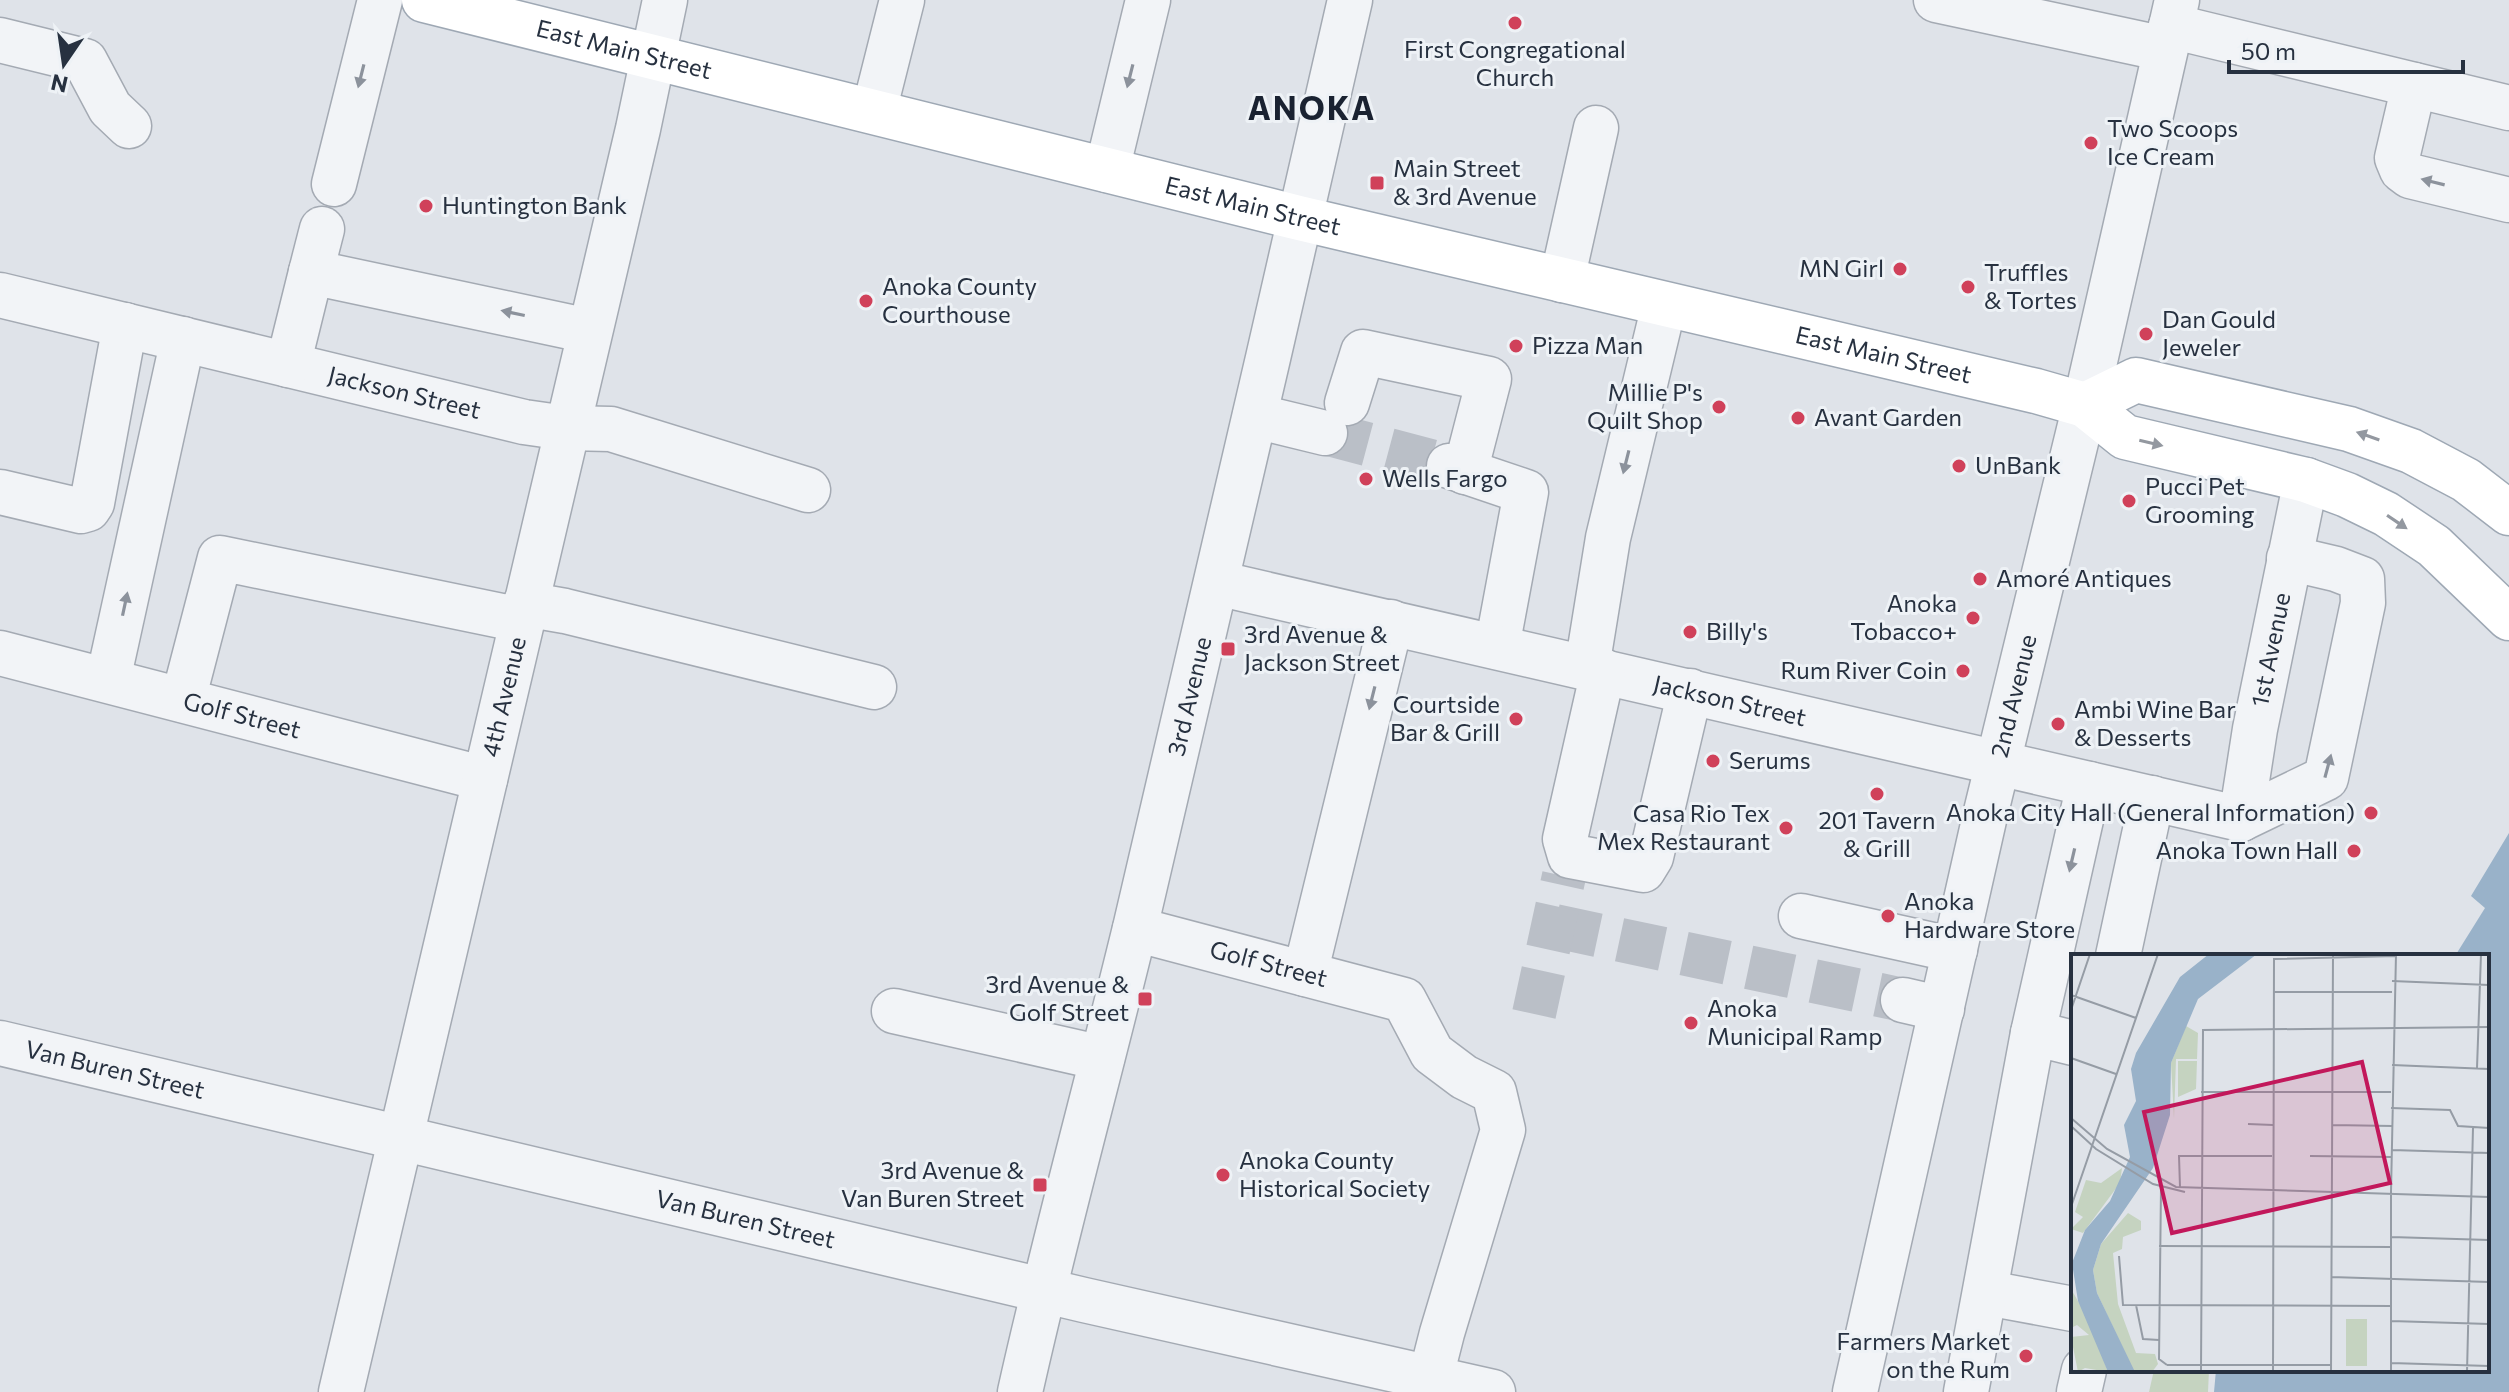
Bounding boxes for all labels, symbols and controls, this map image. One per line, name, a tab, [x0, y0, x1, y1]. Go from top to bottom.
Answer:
street label: East Main Street	[533, 13, 715, 84]
marker: First Congregational Church	[1506, 14, 1524, 32]
north arrow	[24, 24, 104, 104]
scale bar	[2229, 24, 2463, 74]
place label: First Congregational Church	[1404, 34, 1626, 91]
text: 50 m	[2241, 36, 2296, 65]
one-way arrow	[354, 63, 367, 88]
one-way arrow	[1123, 63, 1135, 88]
text: N	[48, 69, 70, 99]
district label: ANOKA	[1248, 87, 1376, 127]
place label: Two Scoops Ice Cream	[2107, 113, 2238, 170]
marker: Two Scoops Ice Cream	[2082, 134, 2100, 152]
place label: Main Street & 3rd Avenue	[1393, 153, 1537, 210]
street label: East Main Street	[1162, 169, 1344, 240]
marker: Main Street & 3rd Avenue	[1368, 174, 1386, 192]
one-way arrow	[2421, 175, 2446, 187]
place label: Huntington Bank	[442, 190, 627, 219]
marker: Huntington Bank	[417, 197, 435, 215]
place label: MN Girl	[1799, 253, 1884, 282]
place label: Truffles & Tortes	[1984, 257, 2077, 314]
marker: MN Girl	[1891, 260, 1909, 278]
place label: Anoka County Courthouse	[882, 271, 1037, 328]
marker: Truffles & Tortes	[1959, 278, 1977, 296]
marker: Anoka County Courthouse	[857, 292, 875, 310]
place label: Dan Gould Jeweler	[2162, 304, 2276, 361]
one-way arrow	[500, 307, 525, 319]
street label: East Main Street	[1793, 319, 1975, 388]
marker: Dan Gould Jeweler	[2137, 325, 2155, 343]
place label: Pizza Man	[1532, 330, 1643, 359]
marker: Pizza Man	[1507, 337, 1525, 355]
street label: Jackson Street	[325, 359, 484, 424]
place label: Millie P's Quilt Shop	[1587, 377, 1703, 434]
marker: Millie P's Quilt Shop	[1710, 398, 1728, 416]
place label: Avant Garden	[1814, 402, 1962, 431]
marker: Avant Garden	[1789, 409, 1807, 427]
one-way arrow	[2356, 429, 2380, 441]
one-way arrow	[2139, 437, 2164, 449]
one-way arrow	[1619, 450, 1632, 475]
place label: UnBank	[1975, 450, 2061, 479]
marker: UnBank	[1950, 457, 1968, 475]
place label: Wells Fargo	[1382, 463, 1508, 492]
marker: Wells Fargo	[1357, 470, 1375, 488]
place label: Pucci Pet Grooming	[2145, 471, 2254, 528]
marker: Pucci Pet Grooming	[2120, 492, 2138, 510]
one-way arrow	[2387, 514, 2408, 529]
place label: Amoré Antiques	[1996, 563, 2172, 592]
marker: Amoré Antiques	[1971, 570, 1989, 588]
place label: Anoka Tobacco+	[1850, 588, 1957, 645]
street label: 1st Avenue	[2244, 590, 2296, 709]
one-way arrow	[119, 591, 132, 616]
marker: Anoka Tobacco+	[1964, 609, 1982, 627]
place label: Billy's	[1706, 616, 1768, 645]
place label: 3rd Avenue & Jackson Street	[1244, 619, 1400, 676]
marker: Billy's	[1681, 623, 1699, 641]
street label: 2nd Avenue	[1984, 631, 2042, 760]
street label: 4th Avenue	[475, 634, 531, 760]
street label: 3rd Avenue	[1161, 634, 1216, 759]
marker: 3rd Avenue & Jackson Street	[1219, 640, 1237, 658]
place label: Rum River Coin	[1780, 655, 1947, 684]
marker: Rum River Coin	[1954, 662, 1972, 680]
street label: Jackson Street	[1651, 668, 1809, 731]
street label: Golf Street	[181, 685, 304, 744]
one-way arrow	[1366, 686, 1378, 711]
place label: Courtside Bar & Grill	[1390, 689, 1500, 746]
place label: Ambi Wine Bar & Desserts	[2074, 694, 2236, 751]
marker: Courtside Bar & Grill	[1507, 710, 1525, 728]
marker: Ambi Wine Bar & Desserts	[2049, 715, 2067, 733]
place label: Serums	[1729, 745, 1811, 774]
marker: Serums	[1704, 752, 1722, 770]
one-way arrow	[2322, 753, 2334, 778]
marker: 201 Tavern & Grill	[1868, 785, 1886, 803]
place label: Anoka City Hall (General Information)	[1946, 797, 2355, 826]
place label: Casa Rio Tex Mex Restaurant	[1597, 798, 1770, 855]
marker: Anoka City Hall (General Information)	[2362, 804, 2380, 822]
place label: 201 Tavern & Grill	[1818, 805, 1936, 862]
marker: Casa Rio Tex Mex Restaurant	[1777, 819, 1795, 837]
place label: Anoka Town Hall	[2155, 835, 2338, 864]
marker: Anoka Town Hall	[2345, 842, 2363, 860]
one-way arrow	[2065, 848, 2078, 873]
place label: Anoka Hardware Store	[1904, 886, 2075, 943]
marker: Anoka Hardware Store	[1879, 907, 1897, 925]
street label: Golf Street	[1207, 933, 1331, 992]
inset map	[2071, 954, 2489, 1372]
place label: 3rd Avenue & Golf Street	[985, 969, 1129, 1026]
marker: 3rd Avenue & Golf Street	[1136, 990, 1154, 1008]
place label: Anoka Municipal Ramp	[1707, 993, 1882, 1050]
marker: Anoka Municipal Ramp	[1682, 1014, 1700, 1032]
street label: Van Buren Street	[23, 1034, 208, 1104]
place label: Anoka County Historical Society	[1239, 1145, 1430, 1202]
place label: 3rd Avenue & Van Buren Street	[841, 1155, 1024, 1212]
marker: Anoka County Historical Society	[1214, 1166, 1232, 1184]
marker: 3rd Avenue & Van Buren Street	[1031, 1176, 1049, 1194]
street label: Van Buren Street	[653, 1183, 838, 1254]
place label: Farmers Market on the Rum	[1837, 1326, 2010, 1383]
marker: Farmers Market on the Rum	[2017, 1347, 2035, 1365]

